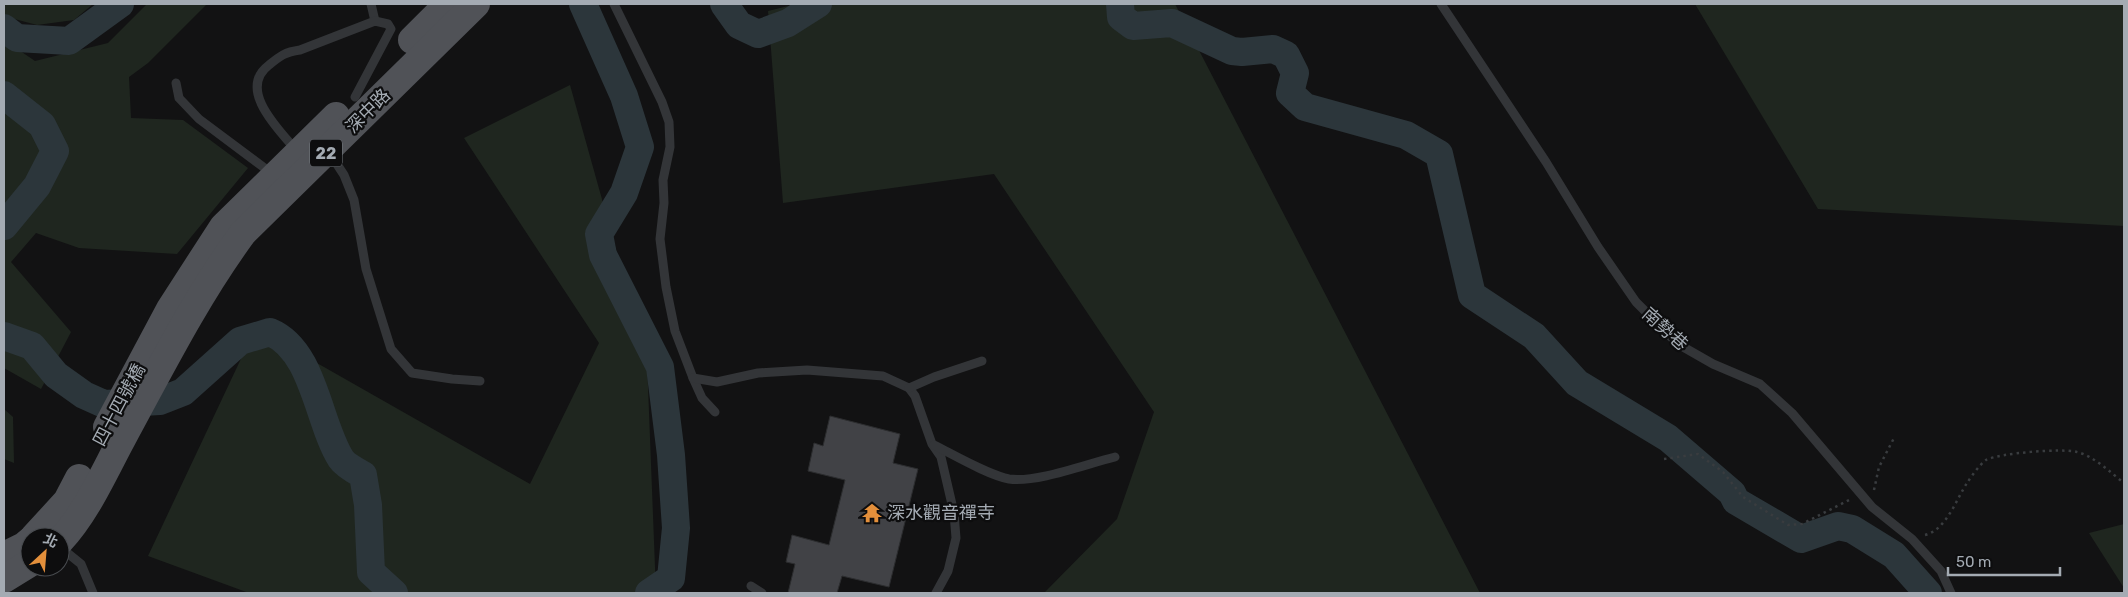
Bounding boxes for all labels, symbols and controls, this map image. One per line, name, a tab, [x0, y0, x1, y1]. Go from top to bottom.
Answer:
street label: 深中路	[341, 84, 395, 138]
road number: 22	[310, 140, 342, 167]
street label: 南勢巷	[1638, 303, 1692, 355]
street label: 四十四號橋	[88, 360, 150, 450]
temple icon: 深水觀音禪寺	[861, 502, 883, 524]
place label: 深水觀音禪寺	[887, 502, 995, 524]
north arrow	[20, 527, 70, 577]
text: 北	[40, 530, 60, 551]
scale bar	[1948, 544, 2060, 576]
text: 50 m	[1956, 553, 1991, 571]

